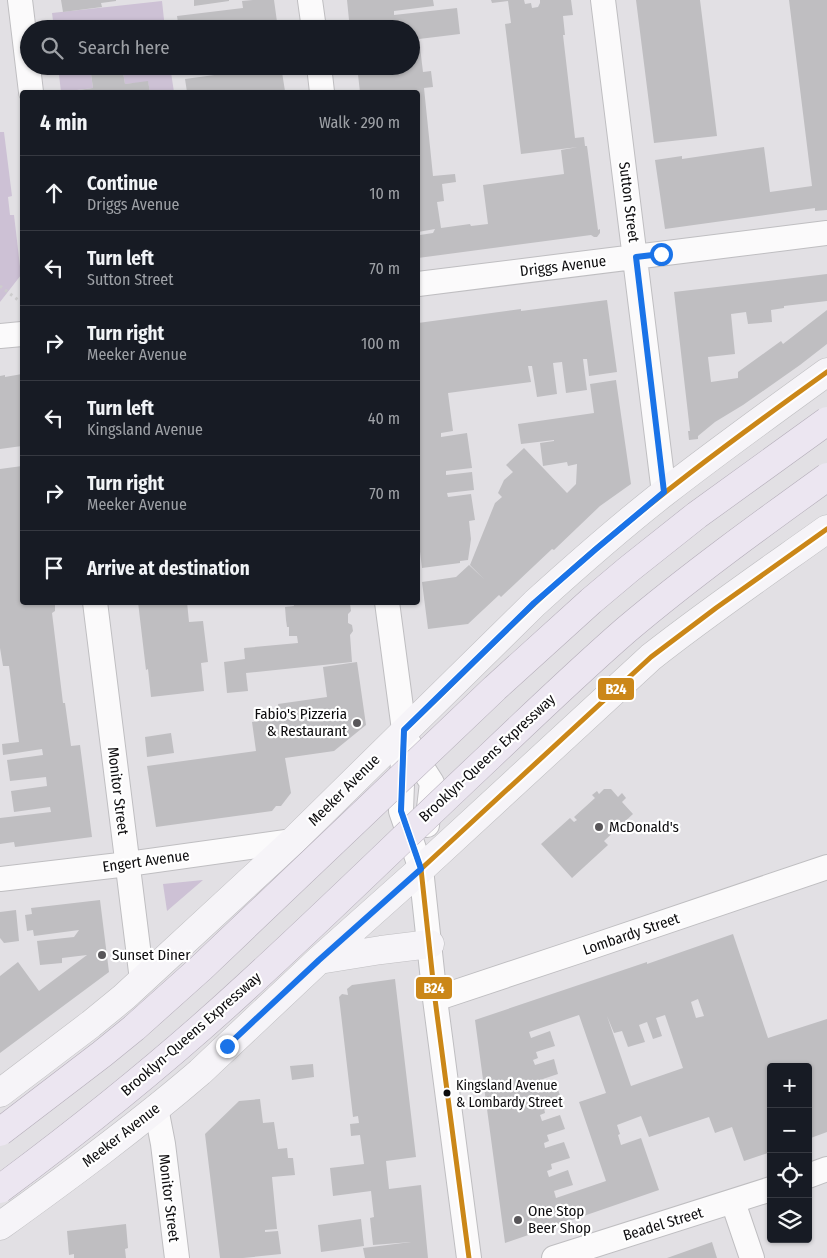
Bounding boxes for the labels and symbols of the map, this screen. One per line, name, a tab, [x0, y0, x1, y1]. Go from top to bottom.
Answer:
street label: Sutton Street	[615, 161, 643, 243]
route start	[650, 243, 673, 266]
street label: Driggs Avenue	[519, 252, 607, 280]
line badge: B24	[597, 677, 635, 701]
text: B24	[605, 681, 627, 698]
street label: Brooklyn-Queens Expressway	[415, 690, 559, 826]
place label: Fabio's Pizzeria & Restaurant	[255, 705, 347, 740]
marker: Fabio's Pizzeria & Restaurant	[351, 717, 363, 729]
street label: Monitor Street	[104, 746, 132, 836]
street label: Meeker Avenue	[305, 751, 383, 829]
place label: McDonald's	[609, 818, 679, 836]
marker: McDonald's	[593, 821, 605, 833]
street label: Engert Avenue	[101, 846, 191, 876]
street label: Lombardy Street	[580, 909, 682, 959]
place label: Sunset Diner	[112, 946, 191, 964]
marker: Sunset Diner	[96, 949, 108, 961]
street label: Brooklyn-Queens Expressway	[117, 968, 265, 1100]
line badge: B24	[415, 976, 453, 1000]
text: B24	[423, 980, 445, 997]
route end	[216, 1035, 239, 1058]
place label: Kingsland Avenue & Lombardy Street	[456, 1077, 563, 1111]
marker: Kingsland Avenue & Lombardy Street	[442, 1088, 452, 1098]
street label: Meeker Avenue	[79, 1099, 163, 1171]
street label: Monitor Street	[155, 1153, 183, 1243]
place label: One Stop Beer Shop	[528, 1202, 591, 1237]
street label: Beadel Street	[621, 1203, 705, 1245]
marker: One Stop Beer Shop	[512, 1214, 524, 1226]

